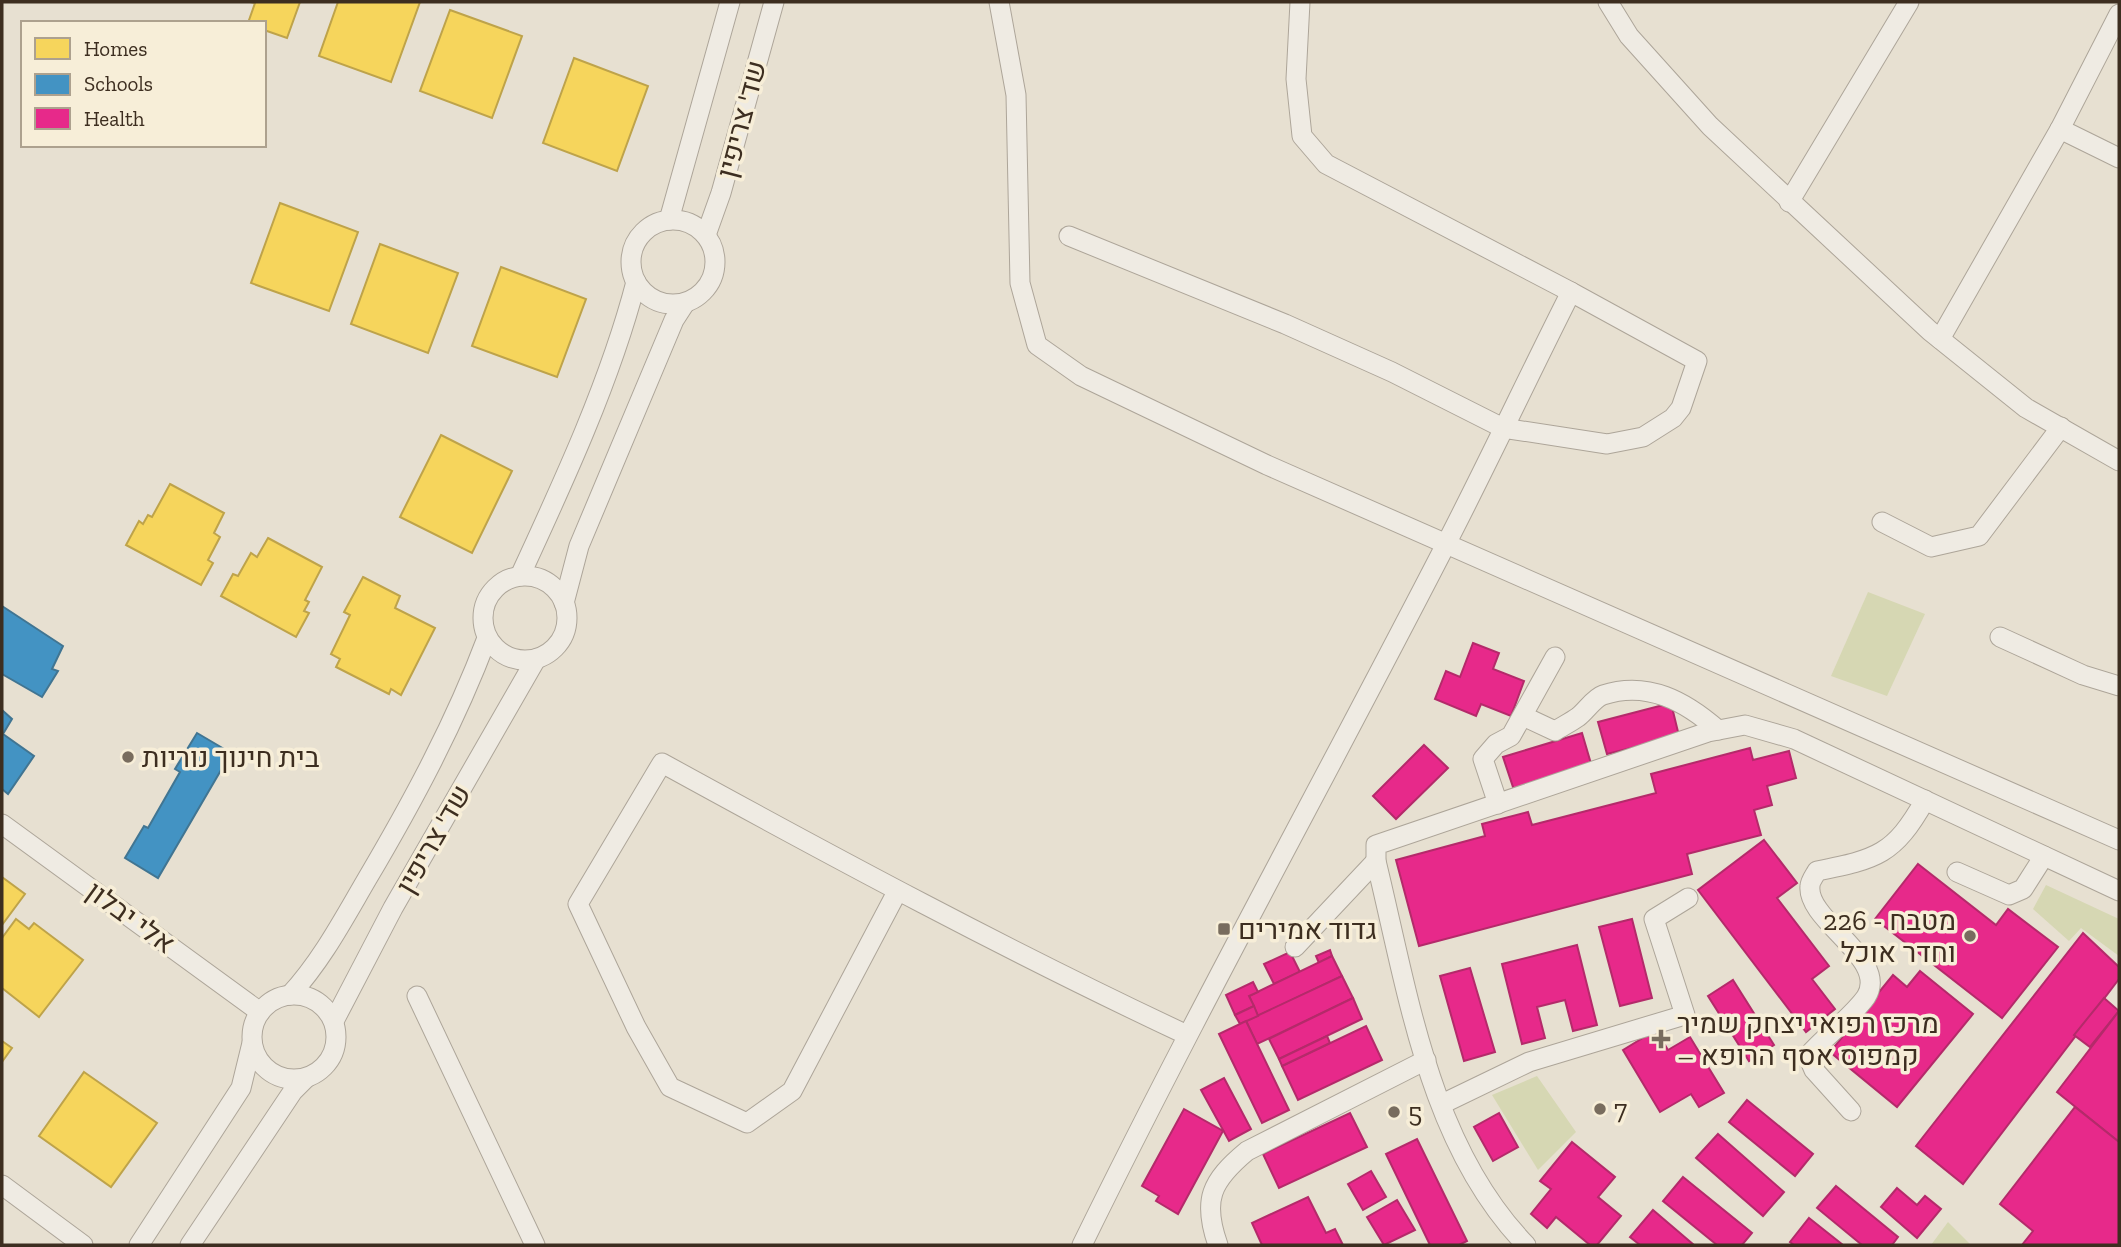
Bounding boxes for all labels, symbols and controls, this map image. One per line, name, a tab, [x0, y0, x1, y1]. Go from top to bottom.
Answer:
legend	[21, 21, 266, 147]
text: Homes	[84, 36, 147, 61]
street label: שד' צריפין	[710, 57, 773, 181]
text: Schools	[84, 71, 153, 96]
text: Health	[84, 106, 145, 131]
place label: בית חינוך נוריות	[142, 741, 320, 774]
marker: בית חינוך נוריות	[120, 749, 136, 765]
street label: שד' צריפין	[389, 779, 478, 899]
street label: אלי יבלון	[80, 874, 181, 960]
place label: 226 - מטבח וחדר אוכל	[1823, 904, 1956, 969]
place label: גדוד אמירים	[1238, 913, 1377, 946]
marker: גדוד אמירים	[1216, 921, 1232, 937]
marker: 226 - מטבח וחדר אוכל	[1962, 928, 1978, 944]
place label: מרכז רפואי יצחק שמיר – קמפוס אסף הרופא	[1677, 1007, 1939, 1072]
marker: מרכז רפואי יצחק שמיר – קמפוס אסף הרופא	[1651, 1029, 1671, 1049]
place label: 7	[1614, 1093, 1627, 1126]
place label: 5	[1408, 1096, 1422, 1129]
marker: 7	[1592, 1101, 1608, 1117]
marker: 5	[1386, 1104, 1402, 1120]

